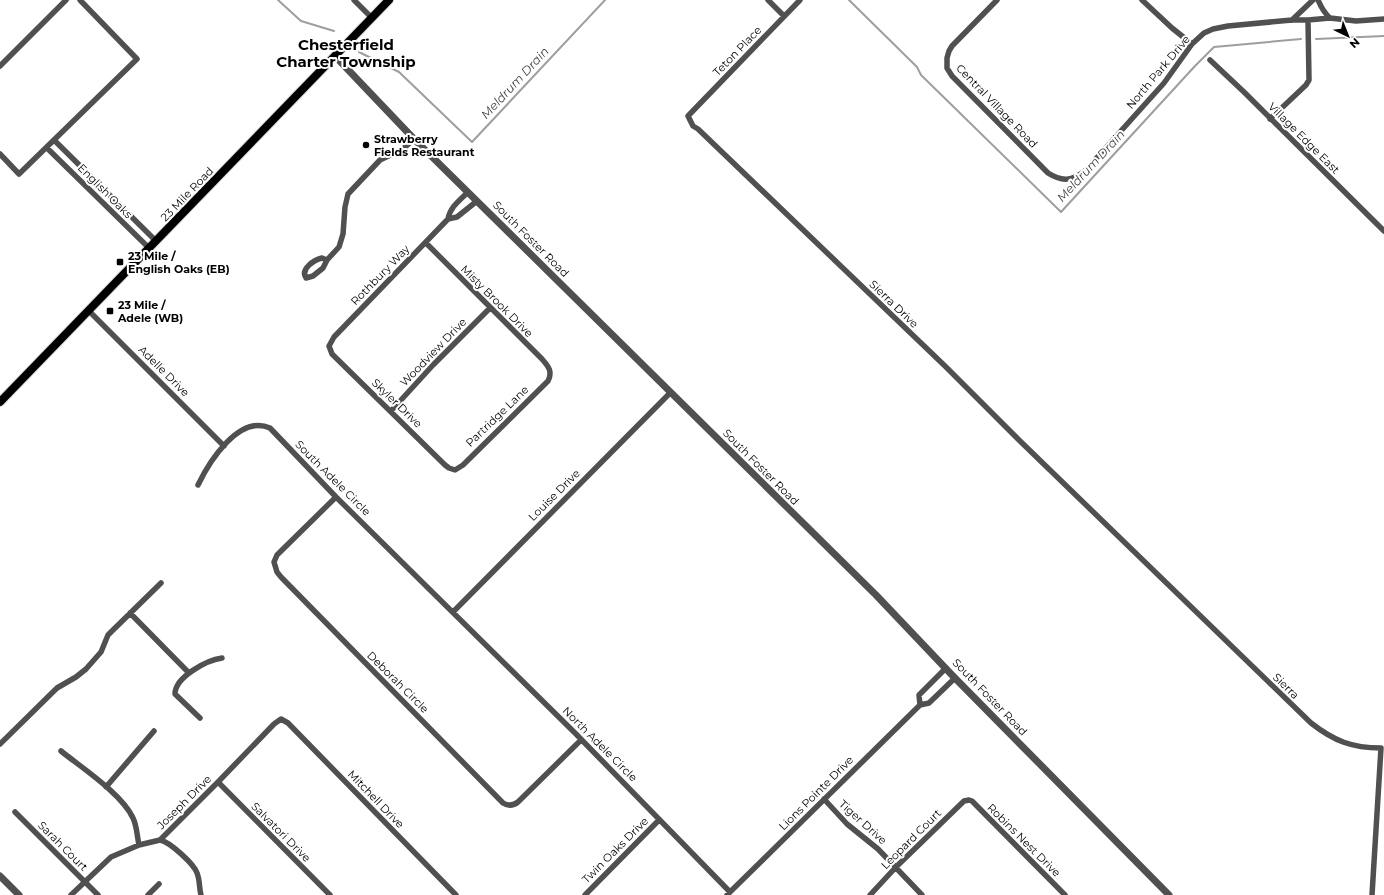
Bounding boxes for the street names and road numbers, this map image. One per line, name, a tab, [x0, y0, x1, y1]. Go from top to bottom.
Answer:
street label: Teton Place	[710, 23, 764, 79]
street label: North Park Drive	[1123, 32, 1193, 112]
street label: Central Village Road	[953, 61, 1041, 151]
street label: Village Edge East	[1265, 99, 1343, 177]
street label: English Oaks	[75, 161, 136, 222]
street label: 23 Mile Road	[158, 164, 216, 224]
street label: South Foster Road	[490, 198, 572, 280]
street label: Rothbury Way	[348, 242, 412, 308]
street label: Misty Brook Drive	[458, 262, 536, 340]
street label: Sierra Drive	[867, 277, 922, 331]
street label: Woodview Drive	[397, 315, 469, 389]
street label: Adelle Drive	[136, 343, 193, 400]
street label: Skyler Drive	[369, 375, 425, 431]
street label: Partridge Lane	[463, 382, 532, 450]
street label: South Foster Road	[720, 426, 802, 508]
street label: South Adele Circle	[292, 437, 374, 519]
street label: Louise Drive	[525, 466, 583, 524]
street label: Deborah Circle	[364, 648, 432, 716]
street label: South Foster Road	[950, 656, 1030, 738]
street label: Sierra	[1270, 670, 1302, 702]
street label: North Adele Circle	[560, 704, 641, 785]
street label: Lions Pointe Drive	[776, 753, 856, 833]
street label: Mitchell Drive	[345, 767, 407, 831]
street label: Joseph Drive	[153, 772, 214, 833]
street label: Tiger Drive	[836, 797, 890, 847]
street label: Salvatori Drive	[248, 799, 314, 865]
street label: Robins Nest Drive	[984, 800, 1064, 880]
street label: Leopard Court	[878, 806, 944, 872]
street label: Twin Oaks Drive	[579, 814, 651, 886]
street label: Sarah Court	[35, 818, 91, 874]

